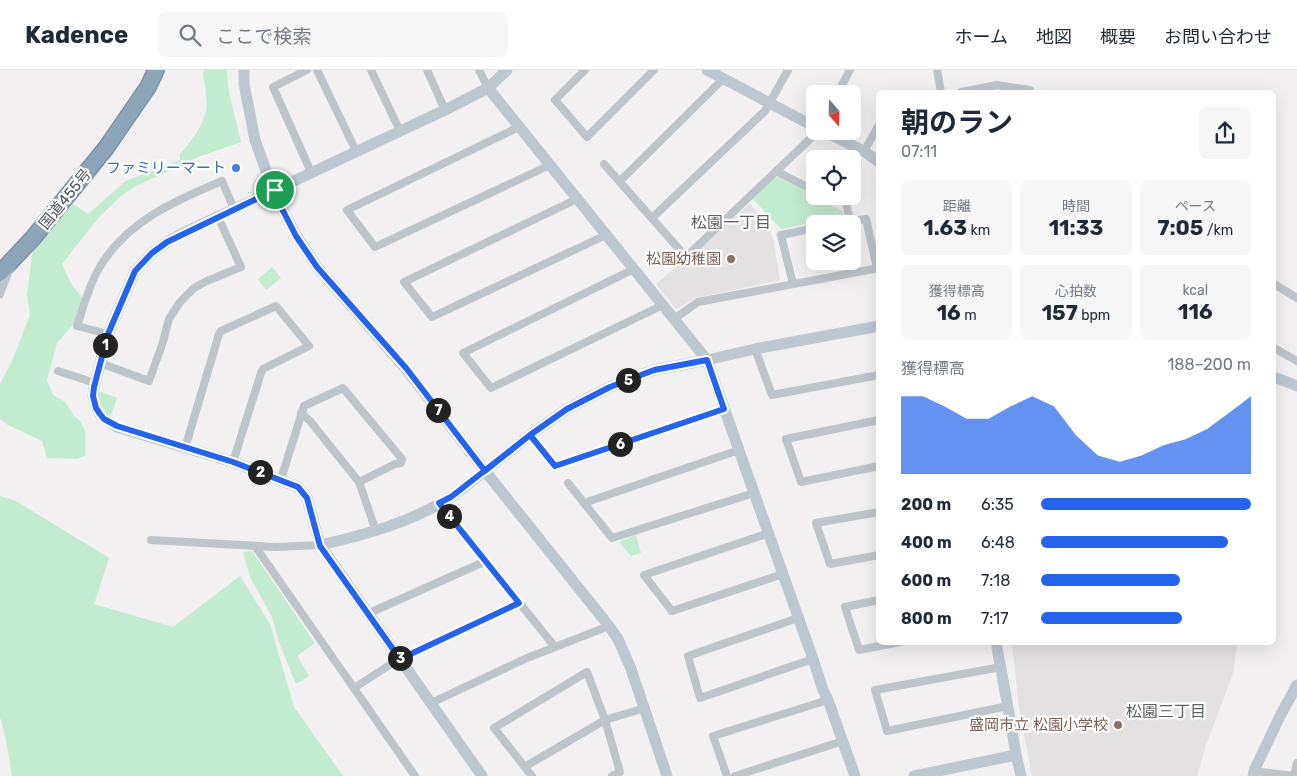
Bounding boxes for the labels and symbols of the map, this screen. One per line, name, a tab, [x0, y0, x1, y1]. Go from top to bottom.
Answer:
north arrow	[806, 85, 861, 140]
place label: ファミリーマート	[106, 159, 226, 177]
marker: ファミリーマート	[230, 162, 242, 174]
street label: 国道455号	[35, 165, 95, 233]
pin	[254, 169, 296, 211]
district label: 松園一丁目	[691, 213, 771, 232]
place label: 松園幼稚園	[646, 250, 721, 268]
marker: 松園幼稚園	[725, 253, 737, 265]
pin: 1	[92, 332, 118, 358]
pin: 5	[616, 368, 640, 392]
pin: 7	[426, 398, 450, 422]
pin: 6	[608, 432, 632, 456]
pin: 2	[248, 460, 272, 484]
pin: 4	[436, 504, 462, 528]
pin: 3	[388, 646, 412, 670]
district label: 松園三丁目	[1126, 702, 1206, 721]
place label: 盛岡市立 松園小学校	[969, 716, 1108, 734]
marker: 盛岡市立 松園小学校	[1112, 719, 1124, 731]

